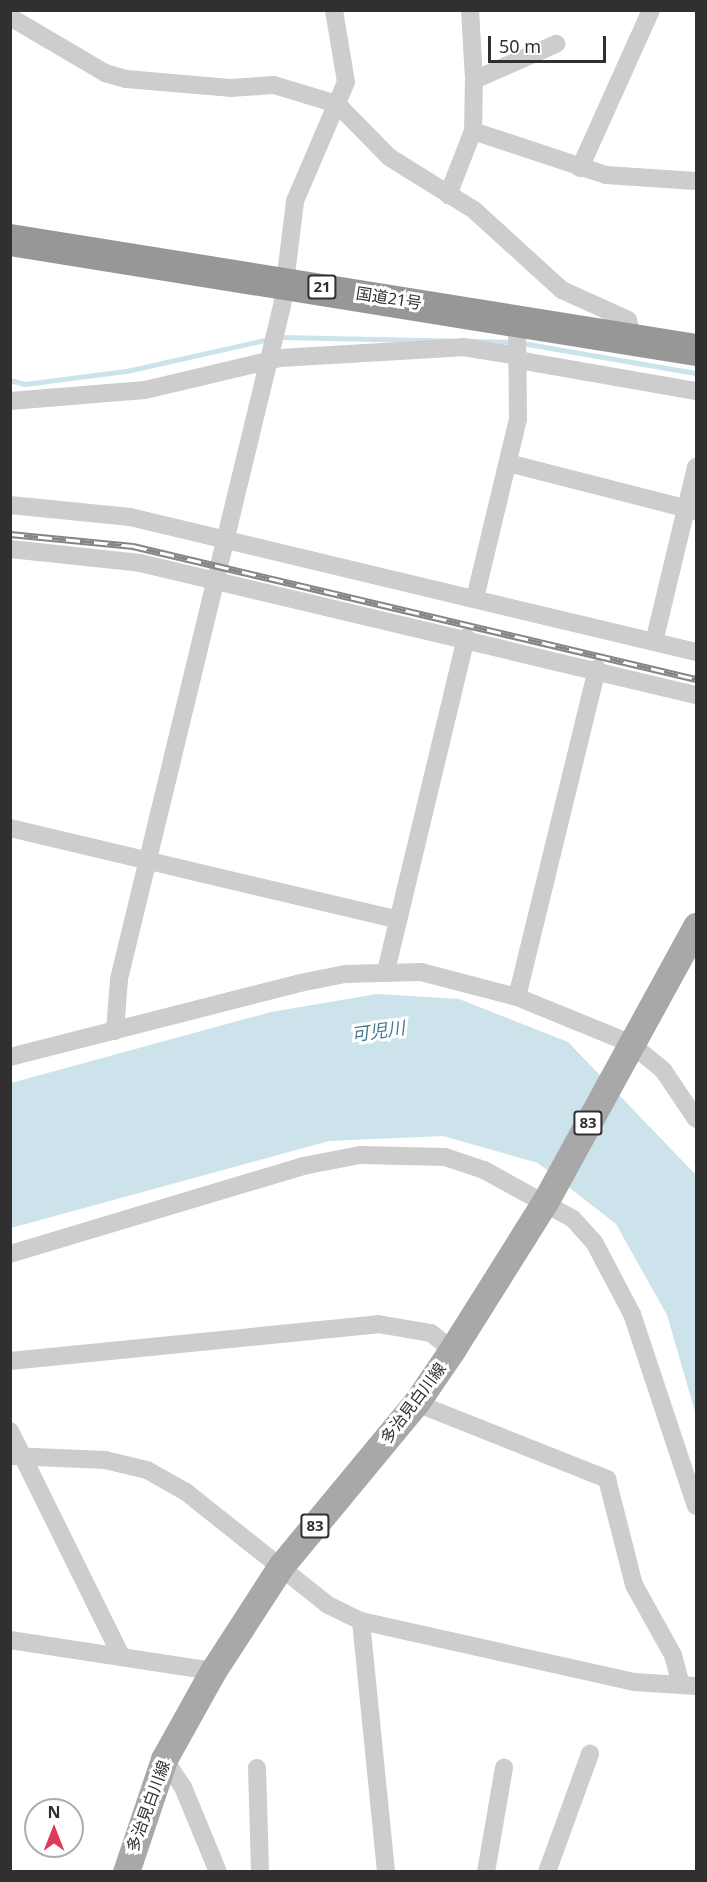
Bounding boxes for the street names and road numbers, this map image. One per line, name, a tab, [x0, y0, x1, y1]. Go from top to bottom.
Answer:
road number: 21	[307, 275, 337, 299]
street label: 国道21号	[355, 283, 423, 313]
road number: 83	[573, 1111, 603, 1135]
street label: 多治見白川線	[376, 1359, 450, 1447]
road number: 83	[300, 1514, 330, 1538]
street label: 多治見白川線	[123, 1758, 173, 1854]

